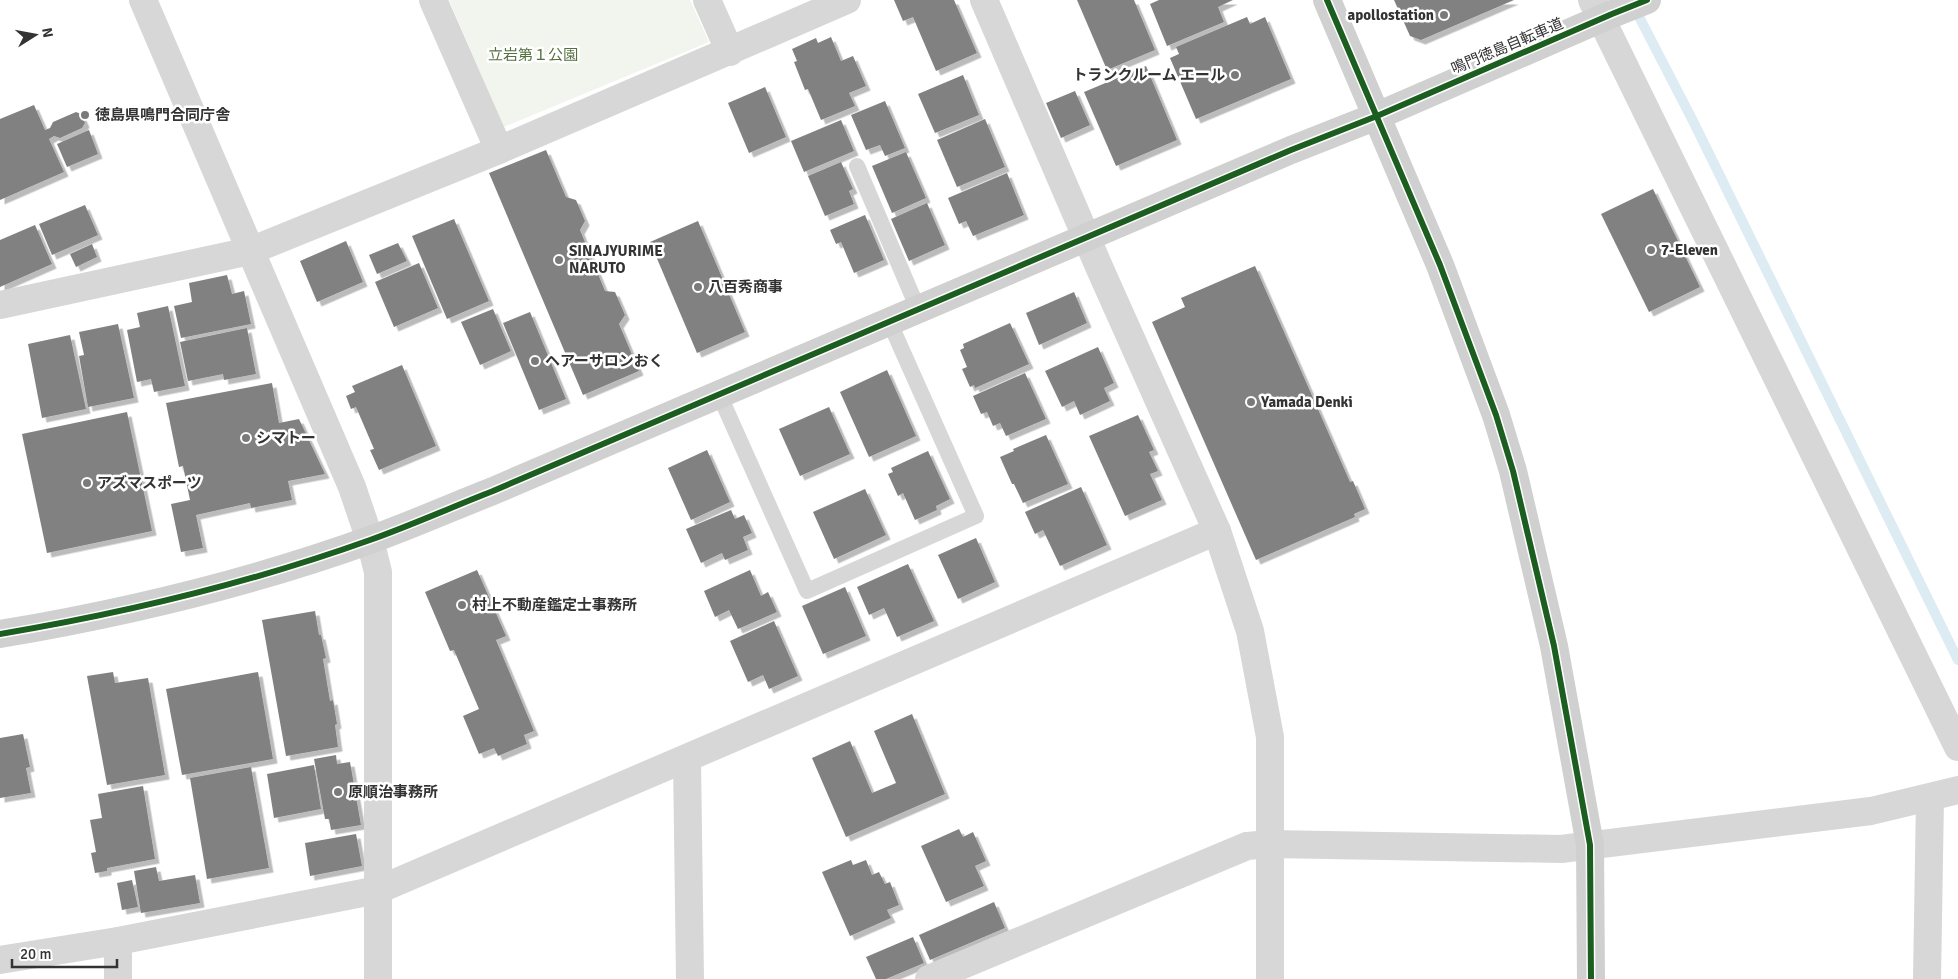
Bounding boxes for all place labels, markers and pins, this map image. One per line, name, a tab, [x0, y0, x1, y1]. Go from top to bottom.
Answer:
place label: apollostation	[1348, 6, 1434, 24]
marker: apollostation	[1438, 9, 1450, 21]
place label: トランクルーム エール	[1073, 66, 1225, 84]
marker: トランクルーム エール	[1229, 69, 1241, 81]
place label: 徳島県鳴門合同庁舎	[95, 106, 231, 124]
marker: 徳島県鳴門合同庁舎	[79, 109, 91, 121]
place label: 7-Eleven	[1661, 241, 1718, 259]
place label: SINAJYURIME NARUTO	[569, 242, 663, 277]
marker: 7-Eleven	[1645, 244, 1657, 256]
marker: SINAJYURIME NARUTO	[553, 254, 565, 266]
place label: 八百秀商事	[708, 278, 783, 296]
marker: 八百秀商事	[692, 281, 704, 293]
place label: ヘアーサロンおく	[545, 352, 664, 370]
marker: ヘアーサロンおく	[529, 355, 541, 367]
place label: Yamada Denki	[1260, 393, 1353, 411]
marker: Yamada Denki	[1245, 396, 1257, 408]
place label: シマトー	[256, 429, 316, 447]
marker: シマトー	[240, 432, 252, 444]
place label: アズマスポーツ	[97, 474, 202, 492]
marker: アズマスポーツ	[81, 477, 93, 489]
place label: 村上不動産鑑定士事務所	[472, 596, 637, 614]
marker: 村上不動産鑑定士事務所	[456, 599, 468, 611]
place label: 原順治事務所	[348, 783, 438, 801]
marker: 原順治事務所	[332, 786, 344, 798]

